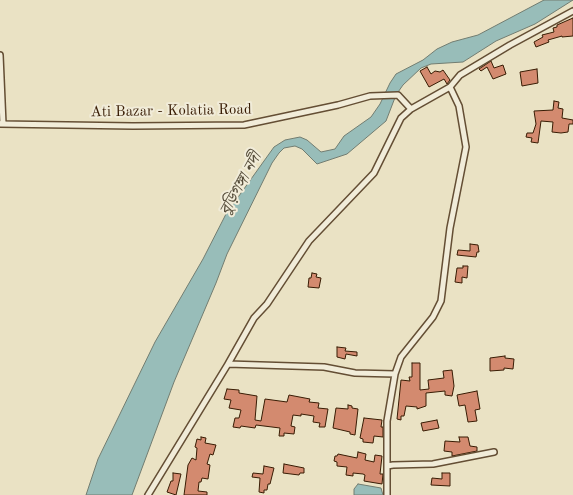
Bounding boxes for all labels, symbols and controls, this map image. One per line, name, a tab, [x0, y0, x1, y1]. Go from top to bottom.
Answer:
street label: Ati Bazar - Kolatia Road	[90, 101, 252, 121]
water label: বুড়িগঙ্গা নদী	[216, 149, 266, 219]

